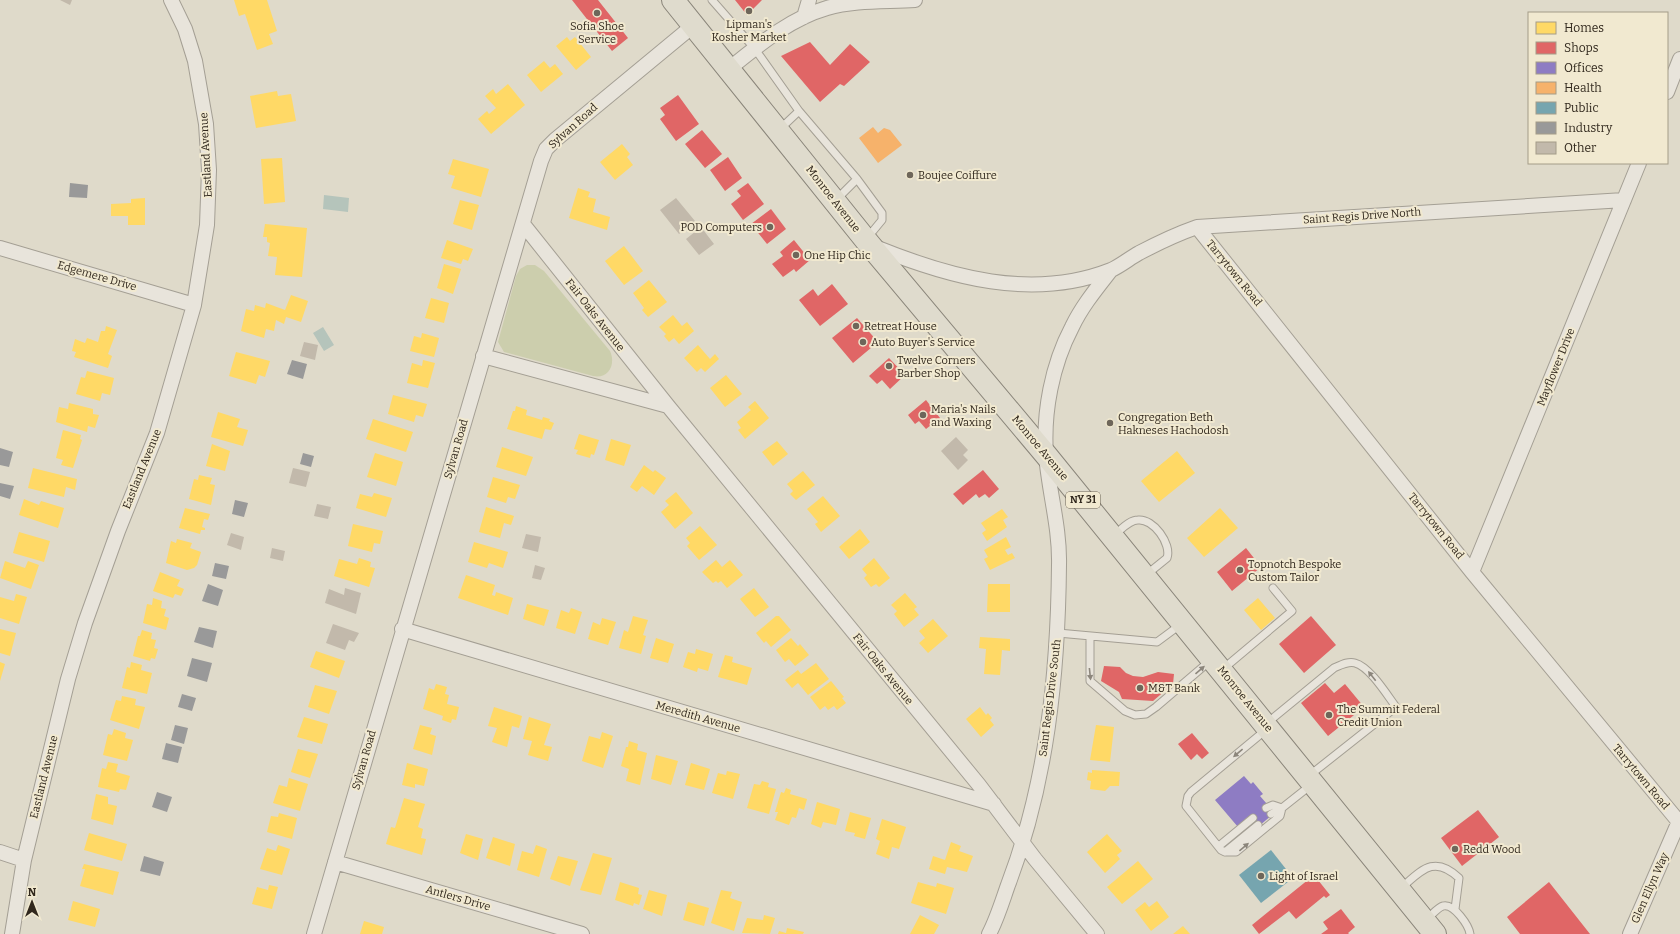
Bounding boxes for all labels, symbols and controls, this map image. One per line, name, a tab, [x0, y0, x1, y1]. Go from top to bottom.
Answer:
marker: Lipman's Kosher Market	[744, 6, 754, 16]
marker: Sofia Shoe Service	[592, 8, 602, 18]
legend	[1528, 12, 1668, 164]
place label: Lipman's Kosher Market	[712, 18, 786, 44]
place label: Sofia Shoe Service	[570, 20, 624, 46]
text: Homes	[1564, 21, 1604, 35]
text: Shops	[1564, 41, 1599, 55]
text: Offices	[1564, 61, 1603, 75]
text: Health	[1564, 81, 1602, 95]
street label: Sylvan Road	[546, 100, 601, 151]
text: Public	[1564, 101, 1599, 115]
street label: Eastland Avenue	[197, 112, 215, 198]
text: Industry	[1564, 121, 1613, 135]
text: Other	[1564, 141, 1597, 155]
street label: Monroe Avenue	[803, 163, 863, 235]
place label: Boujee Coiffure	[918, 169, 997, 182]
marker: Boujee Coiffure	[905, 170, 915, 180]
street label: Saint Regis Drive North	[1303, 205, 1422, 227]
place label: POD Computers	[680, 221, 762, 234]
marker: POD Computers	[765, 222, 775, 232]
street label: Tarrytown Road	[1203, 237, 1265, 309]
place label: One Hip Chic	[804, 249, 871, 262]
marker: One Hip Chic	[791, 250, 801, 260]
street label: Edgemere Drive	[56, 258, 138, 294]
street label: Fair Oaks Avenue	[563, 276, 627, 354]
place label: Retreat House	[864, 320, 937, 333]
marker: Retreat House	[851, 321, 861, 331]
street label: Mayflower Drive	[1534, 326, 1578, 408]
place label: Auto Buyer's Service	[871, 336, 975, 349]
marker: Auto Buyer's Service	[858, 337, 868, 347]
place label: Twelve Corners Barber Shop	[897, 354, 975, 380]
marker: Twelve Corners Barber Shop	[884, 361, 894, 371]
place label: Maria's Nails and Waxing	[931, 403, 996, 429]
marker: Maria's Nails and Waxing	[918, 410, 928, 420]
place label: Congregation Beth Hakneses Hachodosh	[1118, 411, 1229, 437]
street label: Monroe Avenue	[1009, 413, 1071, 483]
street label: Sylvan Road	[441, 417, 471, 480]
marker: Congregation Beth Hakneses Hachodosh	[1105, 418, 1115, 428]
street label: Eastland Avenue	[120, 427, 164, 511]
street label: Tarrytown Road	[1405, 490, 1467, 562]
road number: NY 31	[1066, 492, 1100, 508]
place label: Topnotch Bespoke Custom Tailor	[1248, 558, 1341, 584]
marker: Topnotch Bespoke Custom Tailor	[1235, 565, 1245, 575]
street label: Fair Oaks Avenue	[850, 631, 916, 707]
street label: Saint Regis Drive South	[1036, 638, 1064, 757]
street label: Monroe Avenue	[1215, 664, 1275, 734]
one-way arrow	[1194, 666, 1205, 675]
one-way arrow	[1086, 668, 1093, 681]
one-way arrow	[1368, 671, 1376, 682]
place label: M&T Bank	[1148, 682, 1201, 695]
marker: M&T Bank	[1135, 683, 1145, 693]
street label: Meredith Avenue	[654, 699, 742, 735]
place label: The Summit Federal Credit Union	[1337, 703, 1440, 729]
marker: The Summit Federal Credit Union	[1324, 710, 1334, 720]
street label: Sylvan Road	[349, 728, 379, 791]
street label: Eastland Avenue	[27, 734, 61, 820]
street label: Tarrytown Road	[1610, 742, 1672, 813]
one-way arrow	[1233, 748, 1244, 757]
one-way arrow	[1238, 842, 1249, 851]
place label: Redd Wood	[1463, 843, 1521, 856]
marker: Redd Wood	[1450, 844, 1460, 854]
street label: Glen Ellyn Way	[1629, 850, 1671, 925]
place label: Light of Israel	[1269, 870, 1338, 883]
marker: Light of Israel	[1256, 871, 1266, 881]
north arrow	[12, 882, 52, 922]
street label: Antlers Drive	[424, 883, 492, 913]
text: N	[28, 886, 37, 899]

